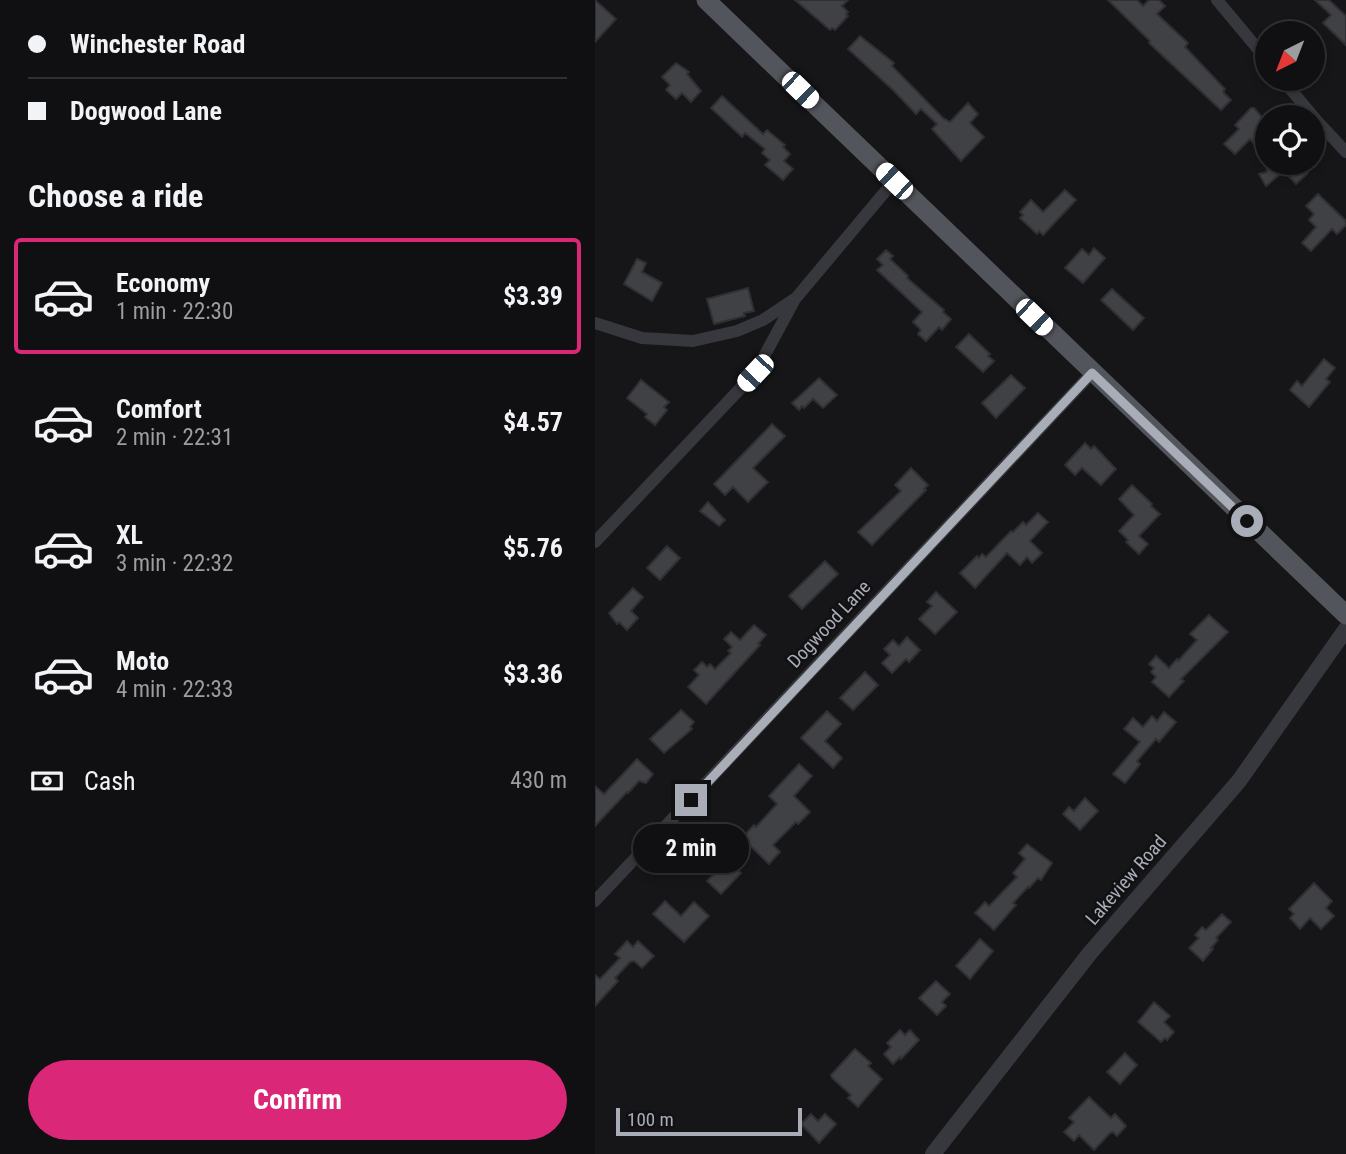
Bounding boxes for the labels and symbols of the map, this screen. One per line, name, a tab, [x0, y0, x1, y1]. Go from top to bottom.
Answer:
north arrow	[1255, 21, 1325, 91]
car	[778, 68, 823, 112]
car	[872, 159, 917, 203]
car	[1012, 295, 1057, 339]
car	[733, 350, 778, 396]
route start	[1231, 505, 1263, 537]
street label: Dogwood Lane	[783, 575, 875, 673]
route end	[675, 784, 707, 816]
callout: 2 min	[633, 824, 749, 874]
street label: Lakeview Road	[1081, 830, 1171, 930]
scale bar	[616, 1105, 801, 1137]

